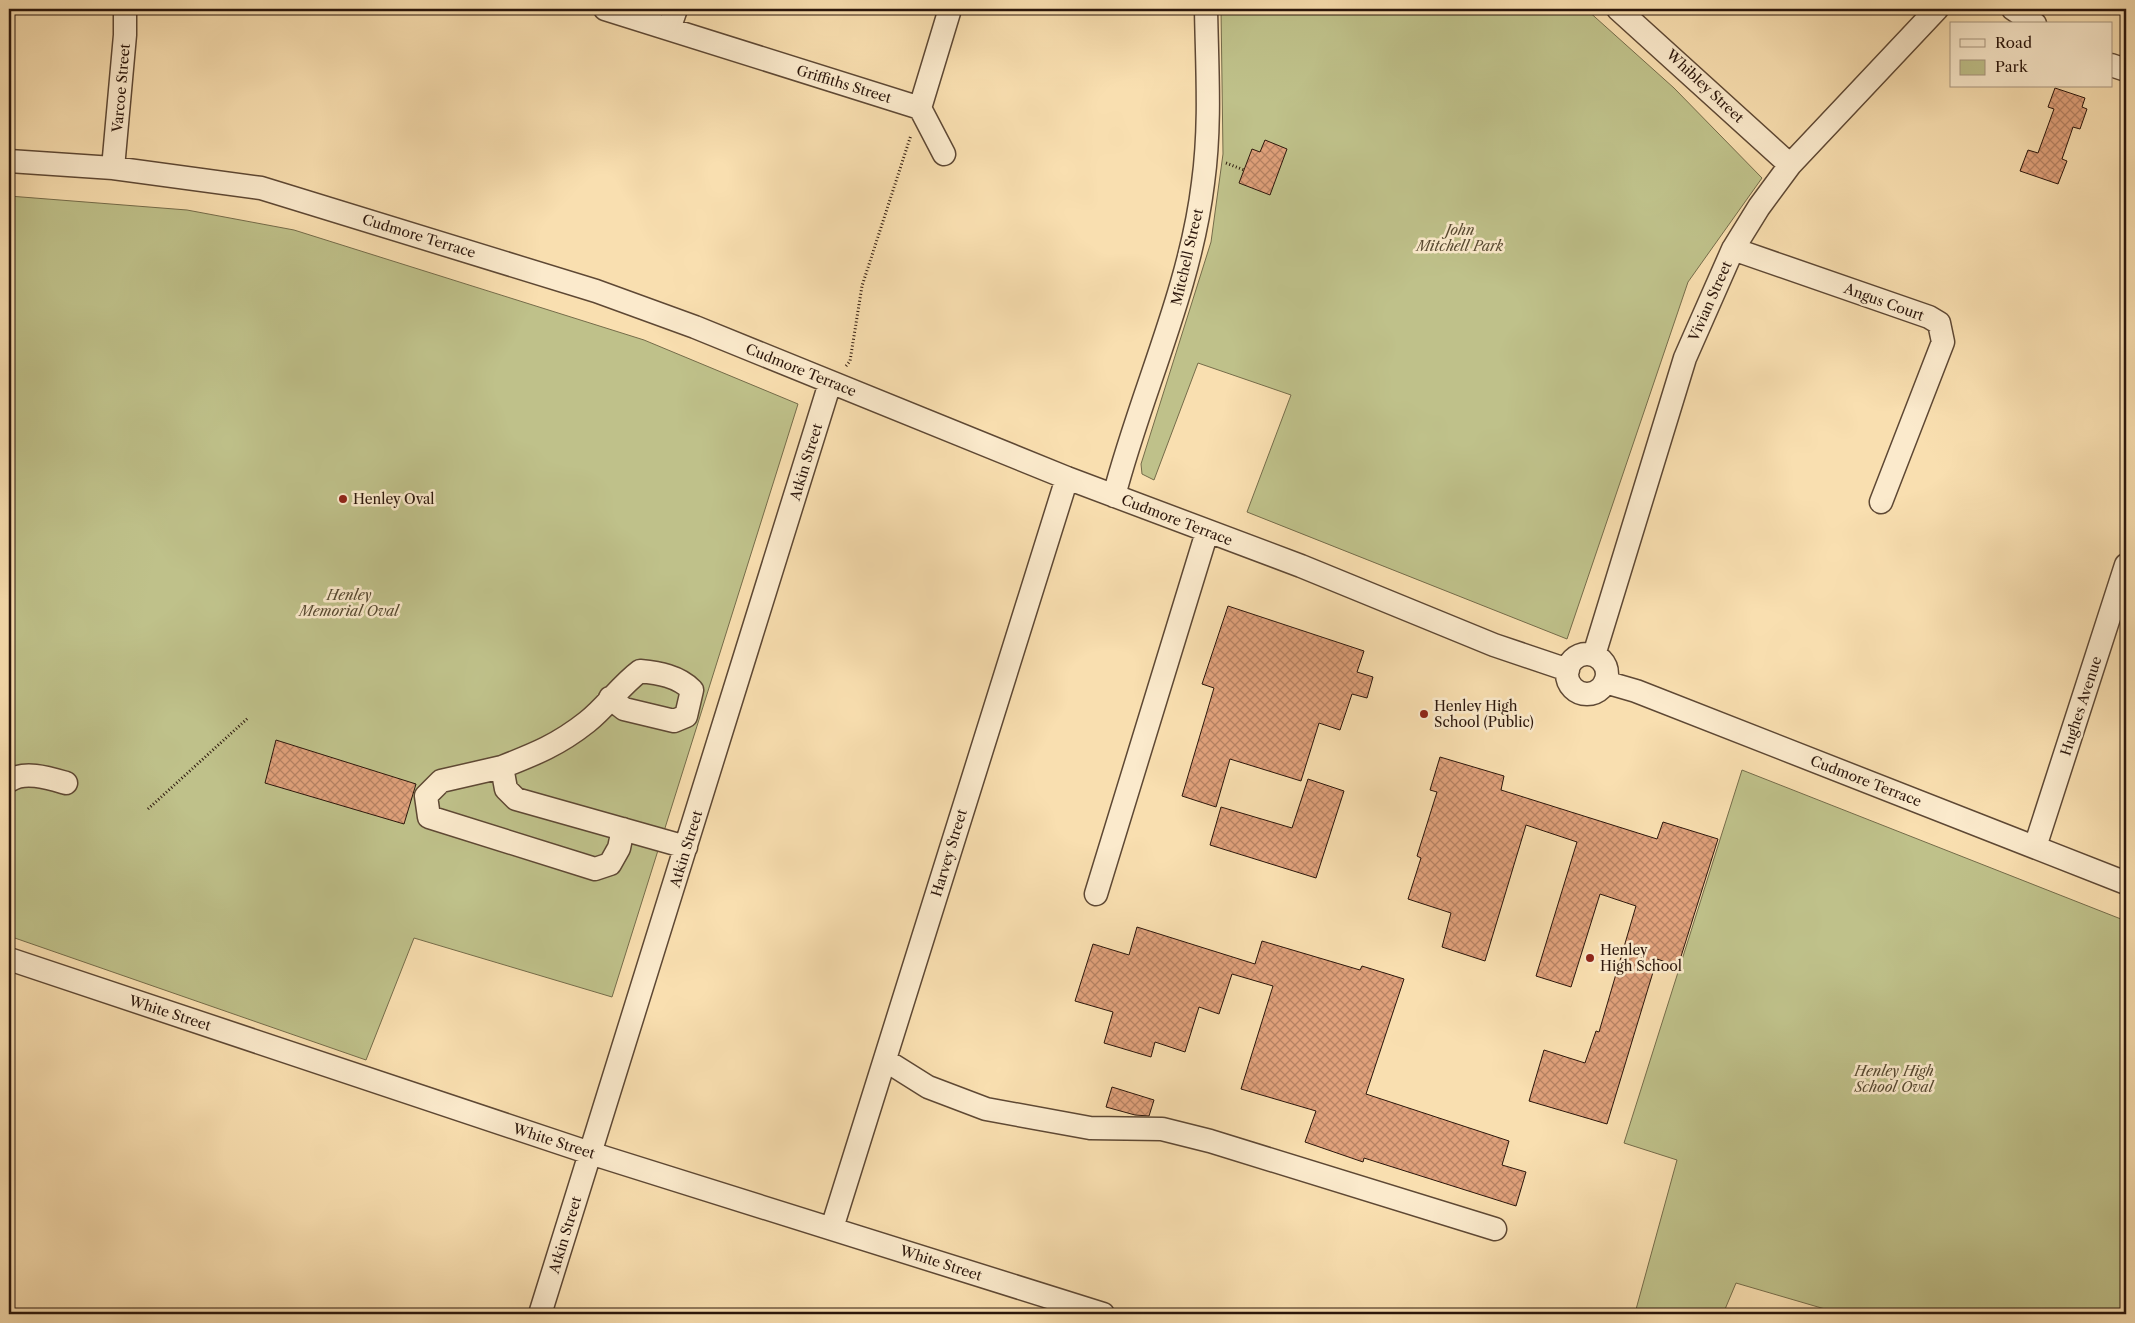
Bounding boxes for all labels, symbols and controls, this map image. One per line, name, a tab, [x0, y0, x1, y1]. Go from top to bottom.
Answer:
legend	[1950, 22, 2112, 88]
text: Road	[1995, 33, 2032, 52]
street label: Varcoe Street	[108, 43, 134, 134]
street label: Whibley Street	[1662, 45, 1748, 127]
text: Park	[1995, 57, 2029, 76]
street label: Griffiths Street	[794, 61, 894, 107]
street label: Mitchell Street	[1167, 207, 1207, 307]
street label: Cudmore Terrace	[360, 210, 478, 262]
park label: John Mitchell Park	[1415, 221, 1504, 255]
street label: Vivian Street	[1684, 258, 1736, 345]
street label: Angus Court	[1841, 279, 1927, 325]
street label: Cudmore Terrace	[743, 340, 859, 400]
street label: Atkin Street	[785, 421, 826, 504]
place label: Henley Oval	[353, 490, 434, 508]
street label: Cudmore Terrace	[1119, 490, 1235, 550]
marker: Henley Oval	[337, 493, 349, 505]
park label: Henley Memorial Oval	[297, 586, 400, 620]
street label: Hughes Avenue	[2056, 654, 2106, 758]
place label: Henley High School (Public)	[1434, 697, 1534, 731]
marker: Henley High School (Public)	[1418, 708, 1430, 720]
street label: Cudmore Terrace	[1808, 751, 1924, 811]
street label: Harvey Street	[927, 807, 971, 899]
street label: Atkin Street	[665, 808, 706, 891]
place label: Henley High School	[1600, 941, 1682, 975]
marker: Henley High School	[1584, 952, 1596, 964]
street label: White Street	[126, 991, 213, 1035]
park label: Henley High School Oval	[1853, 1062, 1935, 1096]
street label: White Street	[510, 1119, 597, 1163]
street label: Atkin Street	[544, 1194, 585, 1277]
street label: White Street	[897, 1241, 984, 1285]

